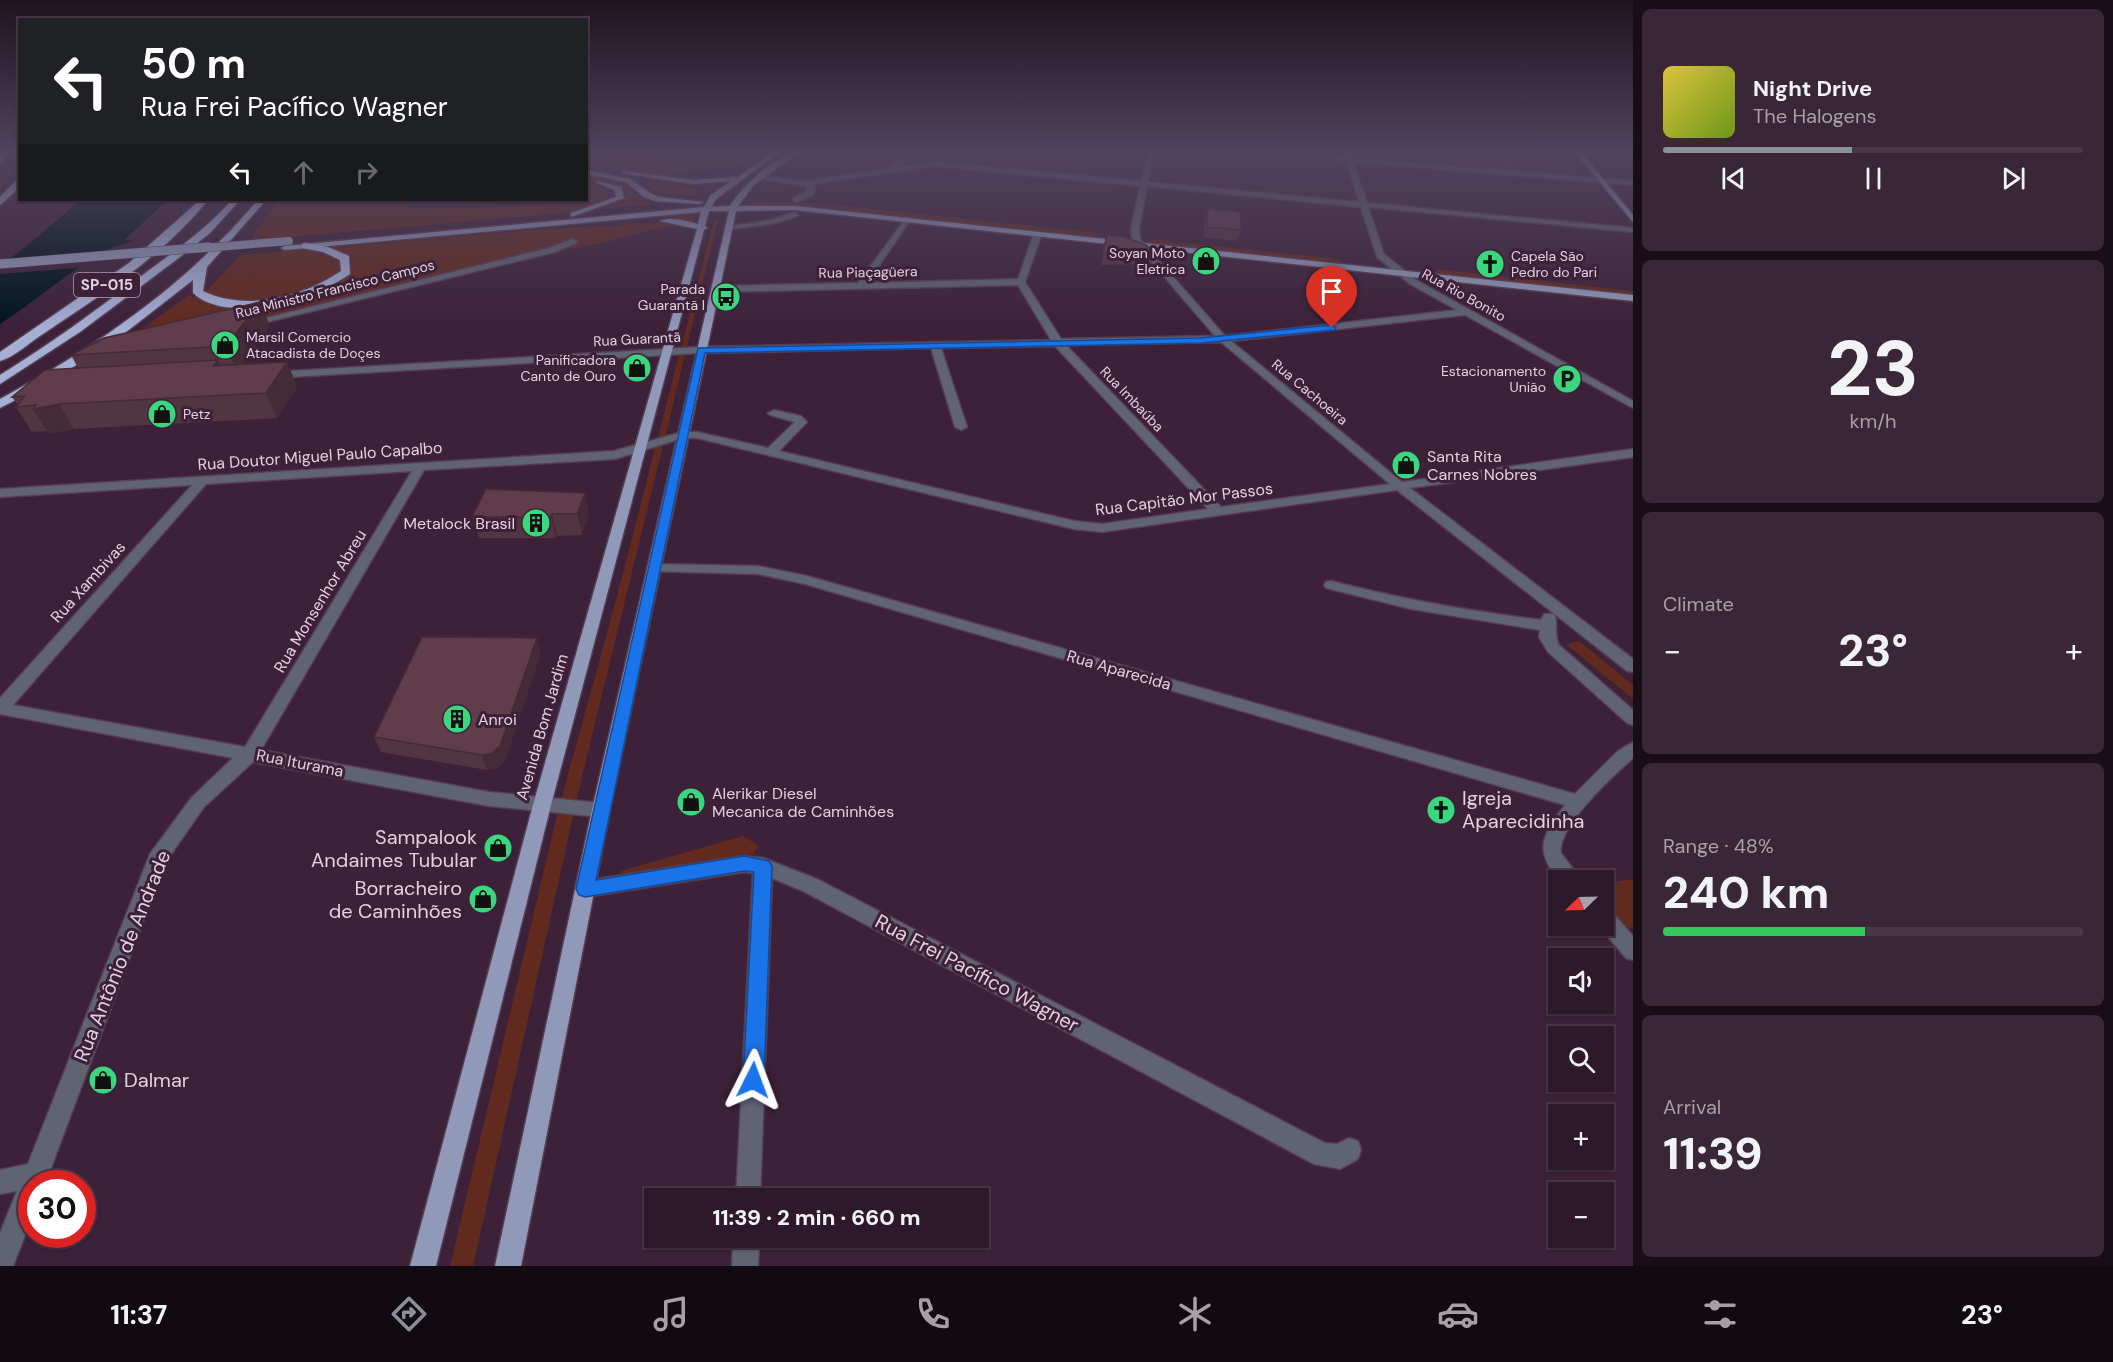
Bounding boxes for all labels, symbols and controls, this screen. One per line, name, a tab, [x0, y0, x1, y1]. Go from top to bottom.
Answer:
text: 50 m	[141, 36, 246, 91]
icon: left	[42, 42, 120, 120]
text: Night Drive	[1753, 74, 1872, 103]
text: Rua Frei Pacífico Wagner	[141, 89, 448, 124]
text: The Halogens	[1753, 103, 1876, 129]
icon: left	[224, 156, 257, 189]
icon: ahead	[287, 156, 320, 189]
icon: right	[350, 156, 383, 189]
icon: previous	[1717, 162, 1750, 195]
icon: pause	[1857, 162, 1890, 195]
icon: next	[1997, 162, 2030, 195]
place label: Soyan Moto Eletrica	[1109, 244, 1185, 278]
shop icon: Soyan Moto Eletrica	[1190, 245, 1222, 277]
place label: Capela São Pedro do Pari	[1511, 247, 1597, 281]
church icon: Capela São Pedro do Pari	[1474, 248, 1506, 280]
street label: Rua Ministro Francisco Campos	[234, 256, 436, 322]
street label: Rua Piaçagüera	[818, 262, 918, 282]
street label: Rua Rio Bonito	[1419, 265, 1509, 325]
pin	[1306, 266, 1357, 328]
road number: SP-015	[74, 273, 140, 297]
icon: arrive	[1315, 275, 1348, 308]
place label: Parada Guarantã I	[638, 280, 705, 314]
bus stop icon: Parada Guarantã I	[710, 281, 742, 313]
text: 23	[1827, 318, 1919, 419]
place label: Marsil Comercio Atacadista de Doçes	[246, 328, 381, 362]
street label: Rua Guarantã	[593, 328, 681, 350]
shop icon: Marsil Comercio Atacadista de Doçes	[209, 329, 241, 361]
place label: Panificadora Canto de Ouro	[520, 351, 616, 385]
shop icon: Panificadora Canto de Ouro	[621, 352, 653, 384]
street label: Rua Cachoeira	[1268, 355, 1352, 429]
street label: Rua Imbaúba	[1096, 362, 1168, 436]
place label: Estacionamento União	[1441, 362, 1546, 396]
parking icon: Estacionamento União	[1551, 363, 1583, 395]
shop icon: Petz	[146, 398, 178, 430]
place label: Petz	[183, 405, 210, 423]
text: km/h	[1849, 408, 1897, 434]
street label: Rua Doutor Miguel Paulo Capalbo	[197, 437, 443, 475]
place label: Santa Rita Carnes Nobres	[1427, 446, 1537, 485]
shop icon: Santa Rita Carnes Nobres	[1390, 449, 1422, 481]
street label: Rua Capitão Mor Passos	[1094, 478, 1274, 520]
building icon: Metalock Brasil	[520, 507, 552, 539]
place label: Metalock Brasil	[404, 513, 515, 534]
street label: Rua Monsenhor Abreu	[269, 526, 371, 676]
street label: Rua Xambivas	[46, 537, 130, 627]
text: Climate	[1663, 591, 1734, 617]
text: 23°	[1838, 621, 1908, 680]
text: −	[1663, 629, 1681, 672]
text: +	[2065, 629, 2083, 672]
street label: Rua Aparecida	[1064, 645, 1174, 695]
street label: Avenida Bom Jardim	[511, 652, 573, 802]
building icon: Anroi	[441, 703, 473, 735]
place label: Anroi	[478, 709, 517, 730]
street label: Rua Iturama	[255, 744, 345, 782]
place label: Alerikar Diesel Mecanica de Caminhões	[712, 783, 894, 822]
place label: Igreja Aparecidinha	[1462, 785, 1585, 834]
shop icon: Alerikar Diesel Mecanica de Caminhões	[675, 786, 707, 818]
church icon: Igreja Aparecidinha	[1425, 794, 1457, 826]
place label: Sampalook Andaimes Tubular	[311, 824, 477, 873]
shop icon: Sampalook Andaimes Tubular	[482, 832, 514, 864]
text: Range · 48%	[1663, 833, 1774, 859]
street label: Rua Antônio de Andrade	[68, 846, 176, 1066]
text: 240 km	[1663, 863, 1829, 922]
north arrow	[1548, 870, 1614, 936]
map controls	[1548, 870, 1614, 1248]
place label: Borracheiro de Caminhões	[329, 875, 462, 924]
shop icon: Borracheiro de Caminhões	[467, 883, 499, 915]
street label: Rua Frei Pacífico Wagner	[871, 908, 1083, 1038]
button: sound	[1548, 948, 1614, 1014]
button: search	[1548, 1026, 1614, 1092]
position arrow	[721, 1048, 785, 1112]
shop icon: Dalmar	[87, 1064, 119, 1096]
place label: Dalmar	[124, 1067, 189, 1093]
text: Arrival	[1663, 1094, 1721, 1120]
button: +	[1548, 1104, 1614, 1170]
text: 11:39	[1663, 1124, 1763, 1183]
speed limit sign: 30	[18, 1170, 96, 1248]
button: −	[1548, 1182, 1614, 1248]
text: 11:39 · 2 min · 660 m	[712, 1203, 921, 1232]
icon: directions	[388, 1293, 430, 1335]
icon: music	[650, 1293, 692, 1335]
icon: phone	[912, 1293, 954, 1335]
icon: climate	[1174, 1293, 1216, 1335]
icon: car	[1437, 1293, 1479, 1335]
icon: filters	[1699, 1293, 1741, 1335]
text: 11:37	[110, 1297, 167, 1332]
text: 23°	[1961, 1297, 2003, 1332]

